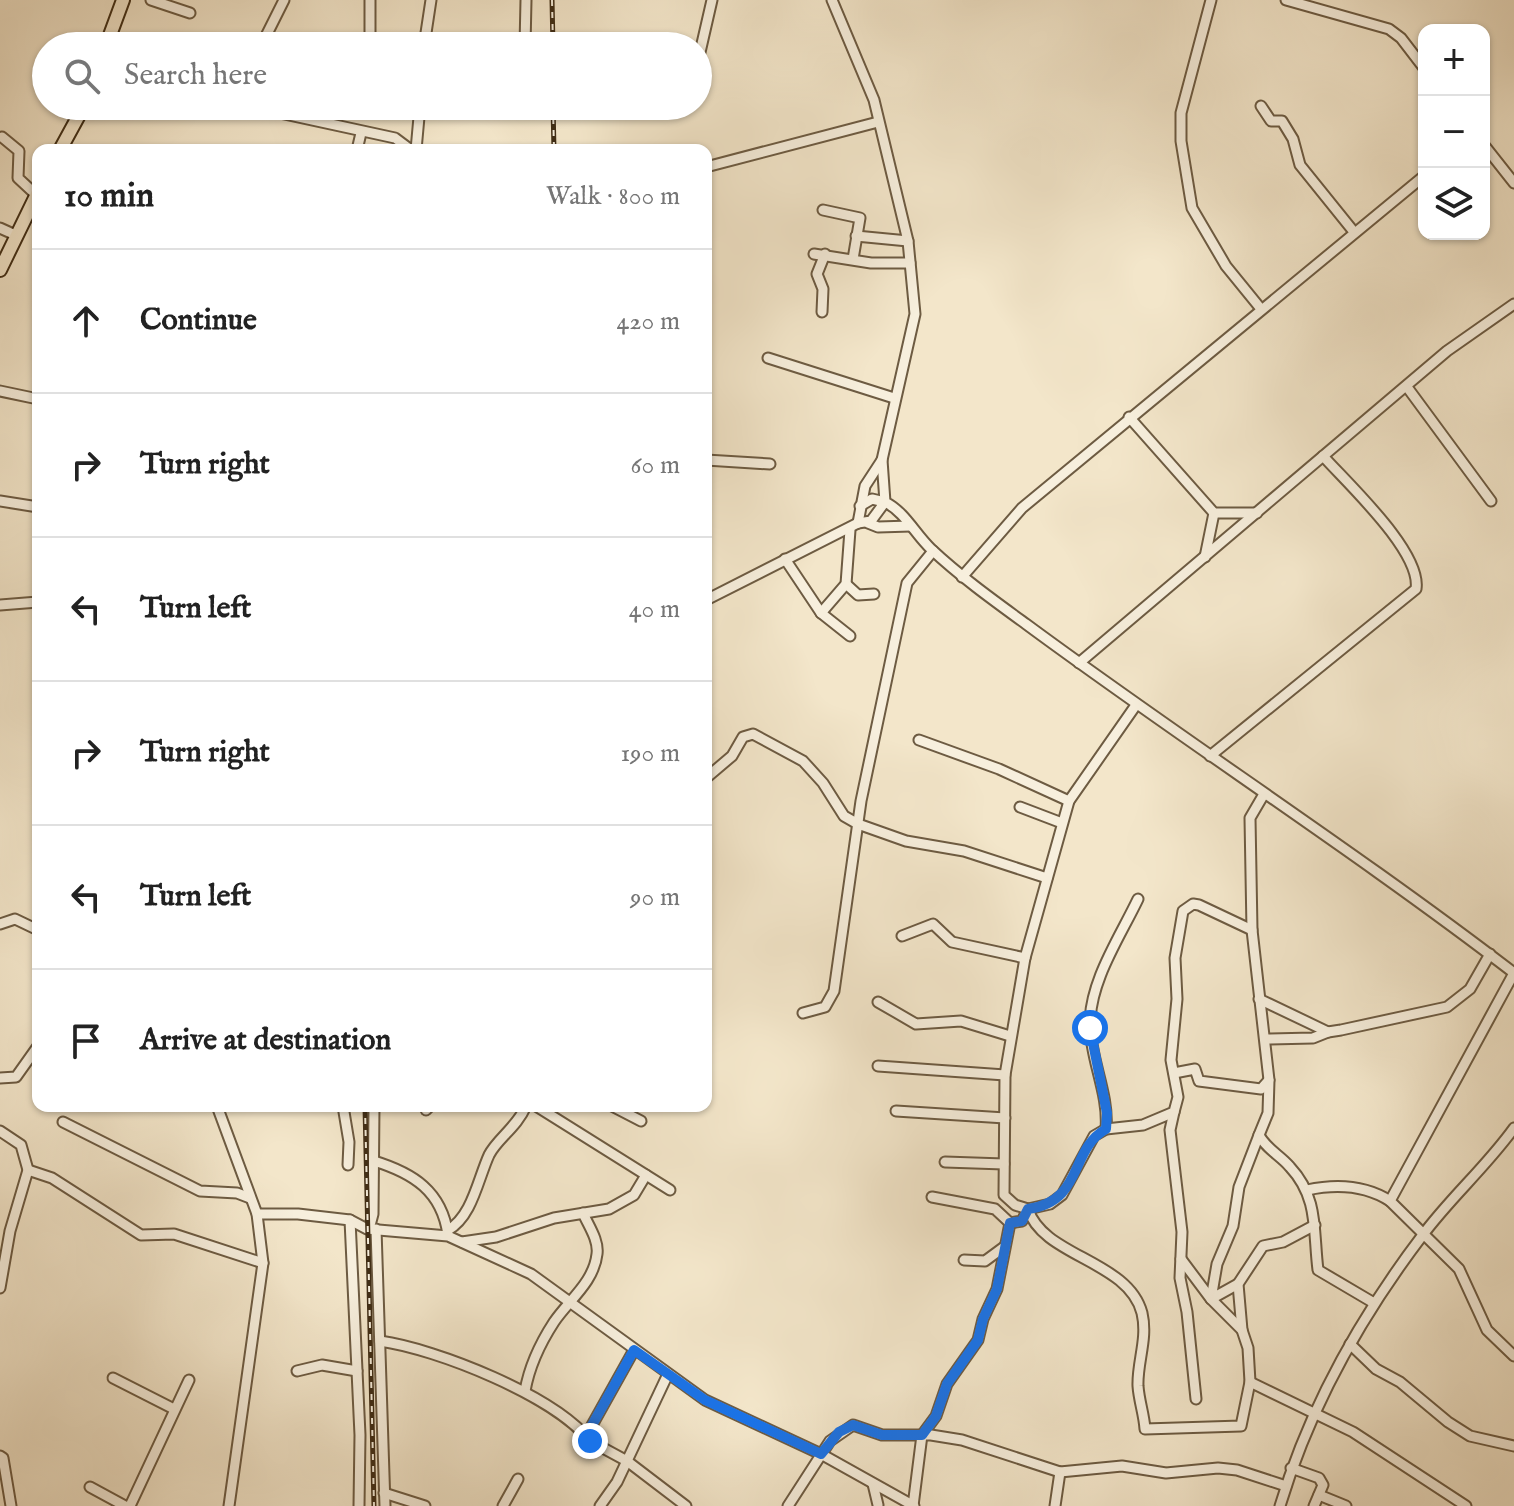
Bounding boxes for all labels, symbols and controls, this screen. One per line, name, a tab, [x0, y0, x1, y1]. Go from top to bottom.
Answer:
map controls	[1418, 24, 1490, 240]
button: +	[1418, 24, 1490, 96]
search box	[32, 32, 712, 120]
icon: search	[60, 54, 104, 98]
text: Search here	[124, 57, 267, 95]
button: −	[1418, 96, 1490, 168]
button: layers	[1418, 168, 1490, 240]
text: 10 min	[64, 175, 154, 218]
text: Walk · 800 m	[546, 180, 680, 213]
icon: ahead	[64, 299, 108, 343]
text: Continue	[140, 302, 257, 340]
text: 420 m	[617, 305, 680, 338]
icon: right	[64, 443, 108, 487]
text: Turn right	[140, 446, 270, 484]
text: 60 m	[631, 449, 680, 482]
icon: left	[64, 587, 108, 631]
text: Turn left	[140, 590, 251, 628]
text: 40 m	[629, 593, 680, 626]
icon: right	[64, 731, 108, 775]
text: Turn right	[140, 734, 270, 772]
text: 190 m	[620, 737, 680, 770]
icon: left	[64, 875, 108, 919]
text: Turn left	[140, 878, 251, 916]
text: 90 m	[630, 881, 680, 914]
route start	[1072, 1010, 1108, 1046]
icon: arrive	[64, 1019, 108, 1063]
text: Arrive at destination	[140, 1022, 391, 1060]
route end	[572, 1423, 608, 1459]

